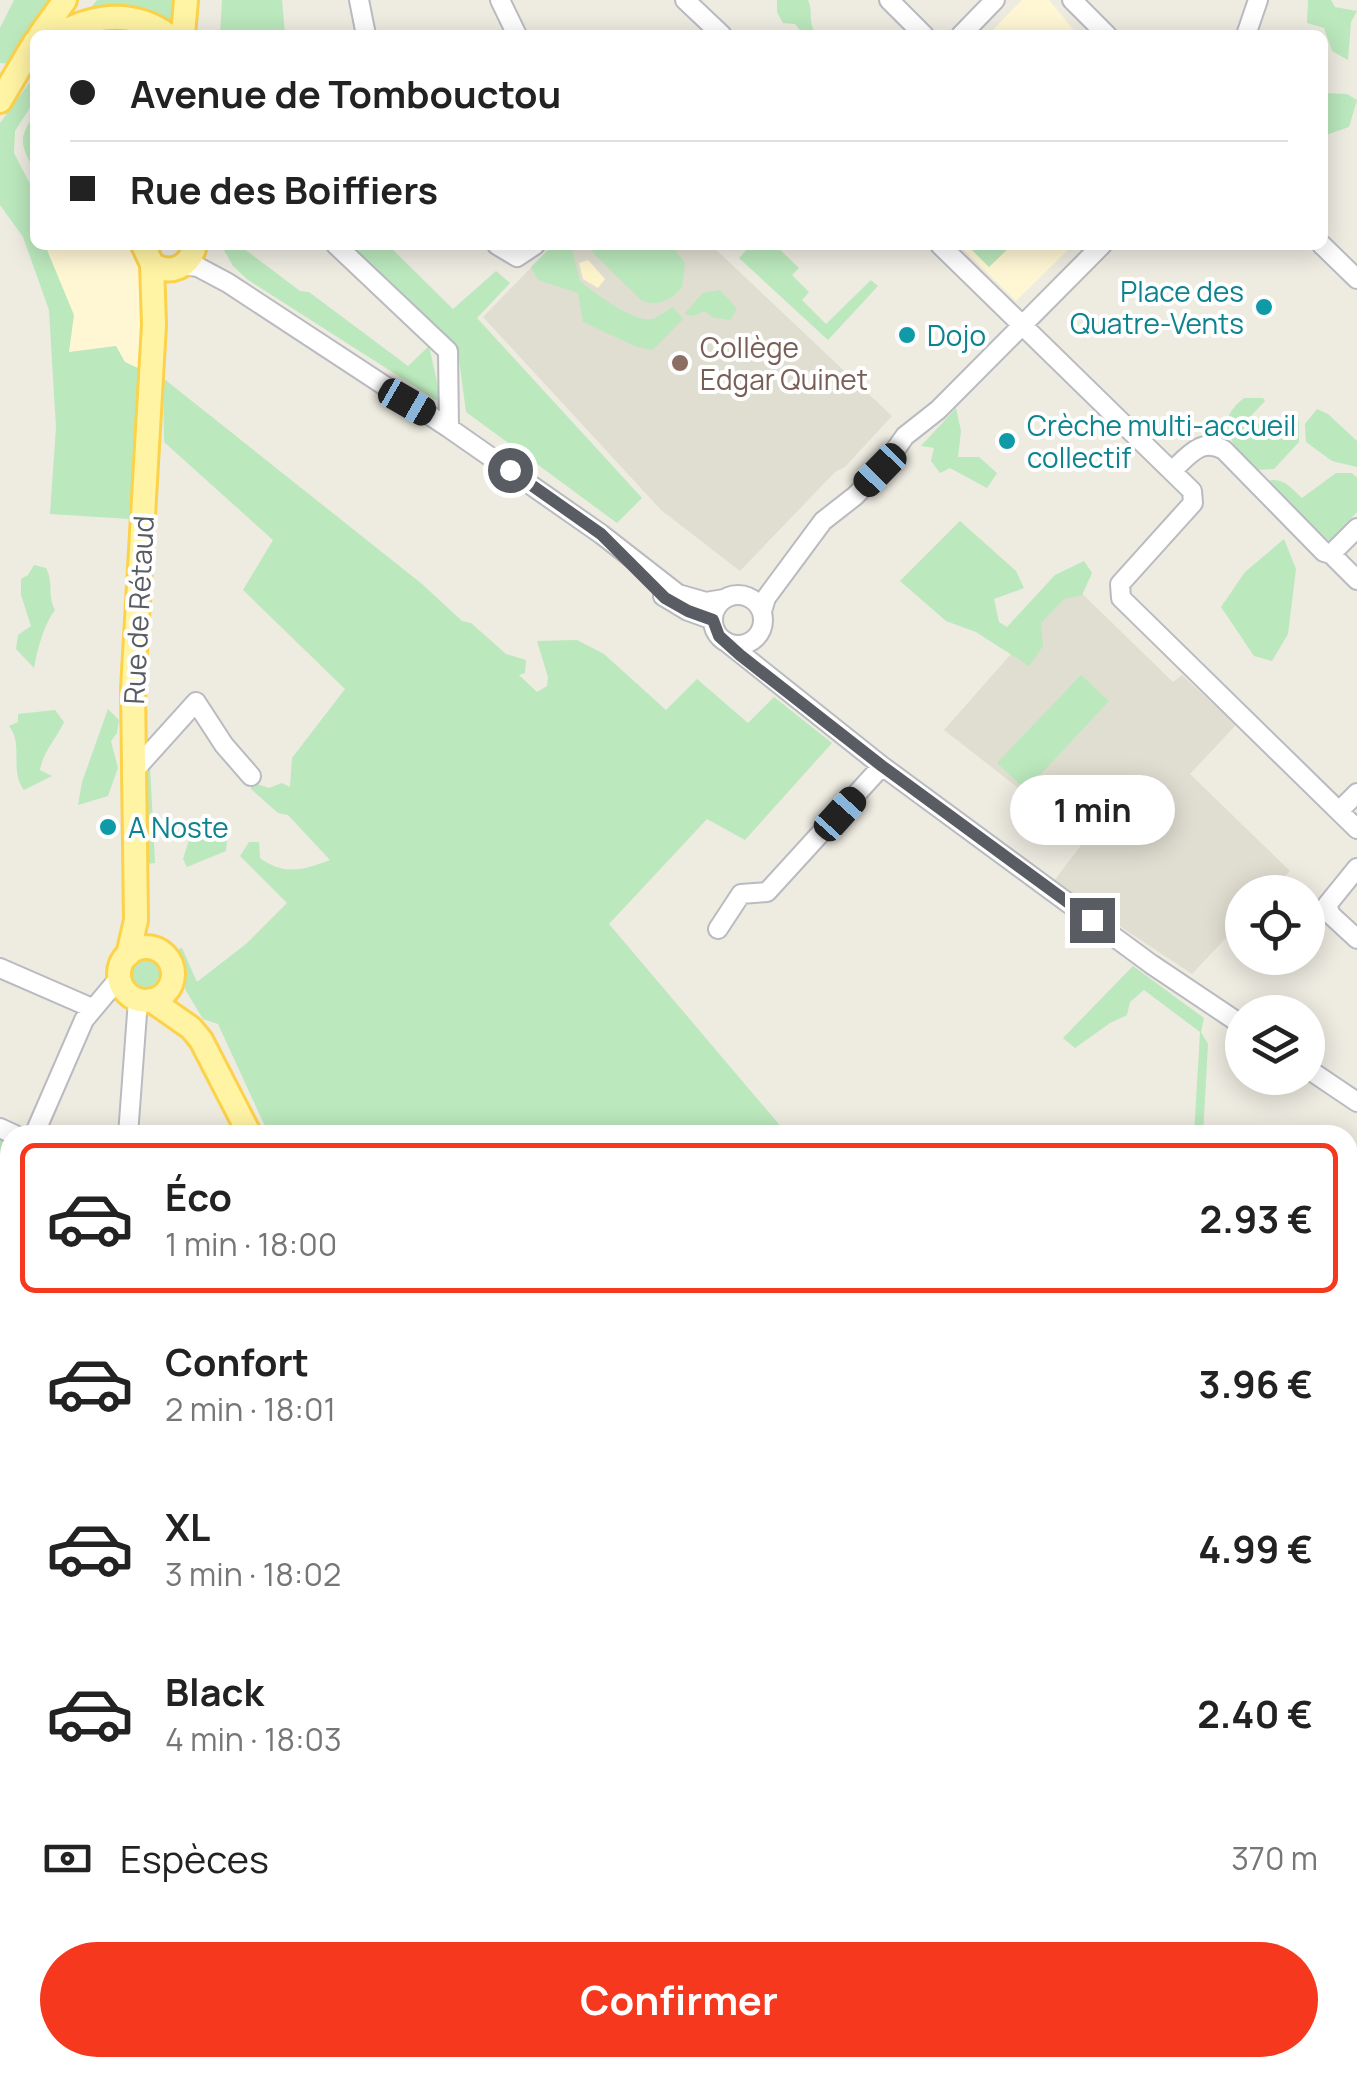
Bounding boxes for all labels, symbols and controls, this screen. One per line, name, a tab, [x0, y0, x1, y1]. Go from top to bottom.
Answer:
text: Avenue de Tombouctou	[130, 67, 561, 119]
text: Rue des Boiffiers	[130, 163, 438, 215]
place label: Place des Quatre-Vents	[1070, 272, 1244, 342]
marker: Place des Quatre-Vents	[1253, 296, 1275, 318]
place label: Dojo	[927, 316, 986, 354]
marker: Dojo	[896, 324, 918, 346]
place label: Collège Edgar Quinet	[700, 328, 868, 398]
marker: Collège Edgar Quinet	[669, 352, 691, 374]
car	[374, 374, 440, 430]
place label: Crèche multi-accueil collectif	[1027, 406, 1296, 476]
marker: Crèche multi-accueil collectif	[996, 430, 1018, 452]
car	[848, 438, 912, 502]
route start	[488, 448, 533, 493]
street label: Rue de Rétaud	[114, 515, 162, 705]
callout: 1 min	[1010, 775, 1174, 845]
car	[809, 782, 871, 846]
text: 1 min	[1053, 788, 1132, 832]
place label: A Noste	[128, 808, 229, 846]
marker: A Noste	[97, 816, 119, 838]
map controls	[1225, 875, 1325, 1095]
button: locate	[1225, 875, 1325, 975]
route end	[1070, 898, 1115, 943]
button: layers	[1225, 995, 1325, 1095]
text: Éco	[165, 1170, 232, 1222]
icon: car	[45, 1173, 135, 1263]
text: 2.93 €	[1200, 1192, 1313, 1244]
text: 1 min · 18:00	[165, 1222, 337, 1266]
text: Confort	[165, 1335, 309, 1387]
icon: car	[45, 1338, 135, 1428]
text: 3.96 €	[1199, 1357, 1313, 1409]
text: 2 min · 18:01	[165, 1387, 336, 1431]
text: XL	[165, 1500, 210, 1552]
icon: car	[45, 1503, 135, 1593]
text: 4.99 €	[1198, 1522, 1313, 1574]
text: 3 min · 18:02	[165, 1552, 341, 1596]
text: Black	[165, 1665, 264, 1717]
icon: car	[45, 1668, 135, 1758]
text: 2.40 €	[1197, 1687, 1313, 1739]
text: 4 min · 18:03	[165, 1717, 342, 1761]
icon: cash	[40, 1831, 95, 1886]
text: Espèces	[120, 1832, 269, 1884]
text: 370 m	[1231, 1836, 1318, 1880]
button: Confirmer	[40, 1942, 1318, 2057]

